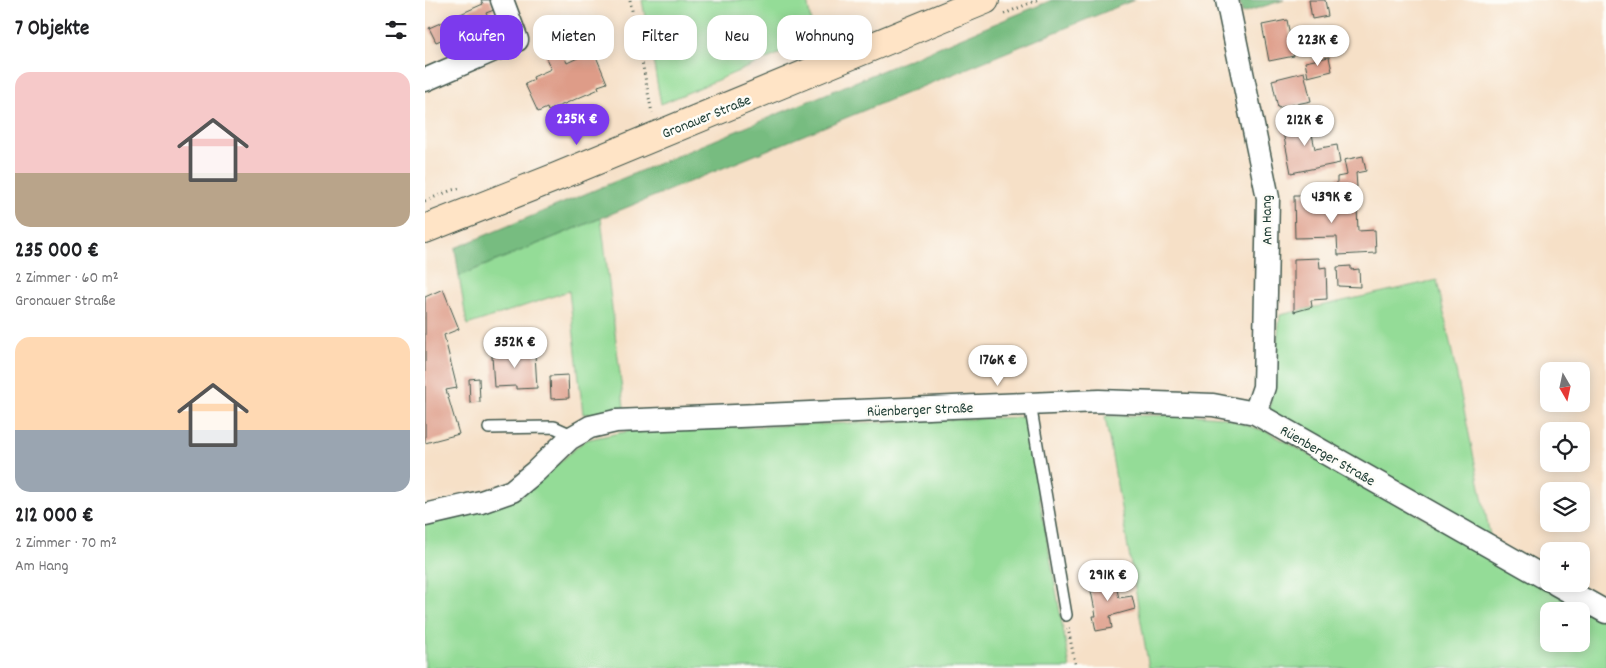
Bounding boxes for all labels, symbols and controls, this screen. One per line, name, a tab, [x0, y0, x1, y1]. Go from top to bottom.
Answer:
text: 7 Objekte	[15, 15, 89, 45]
chip: Kaufen	[440, 15, 523, 60]
chip: Mieten	[533, 15, 614, 60]
chip: Filter	[624, 15, 697, 60]
chip: Neu	[707, 15, 767, 60]
chip: Wohnung	[777, 15, 872, 60]
icon: filters	[382, 16, 410, 44]
pin: 223K €	[1277, 24, 1359, 67]
text: 223K €	[1297, 29, 1339, 52]
street label: Gronauer Straße	[659, 90, 755, 146]
pin: 235K €	[536, 104, 618, 146]
pin: 212K €	[1264, 104, 1346, 147]
icon: home	[168, 105, 258, 195]
text: 235K €	[556, 108, 598, 131]
text: 212K €	[1286, 109, 1324, 132]
pin: 439K €	[1291, 182, 1373, 224]
text: 439K €	[1311, 186, 1353, 209]
street label: Am Hang	[1257, 195, 1279, 245]
text: 235 000 €	[15, 237, 99, 267]
text: 2 Zimmer · 60 m²	[15, 267, 119, 290]
text: Gronauer Straße	[15, 290, 116, 313]
pin: 352K €	[474, 326, 556, 369]
text: 352K €	[494, 331, 536, 354]
pin: 176K €	[957, 344, 1039, 387]
text: 176K €	[979, 349, 1017, 372]
north arrow	[1540, 362, 1590, 412]
map controls	[1540, 362, 1590, 652]
icon: home	[168, 370, 258, 460]
street label: Rüenberger Straße	[866, 398, 974, 424]
street label: Rüenberger Straße	[1275, 421, 1379, 493]
button: locate	[1540, 422, 1590, 472]
button: layers	[1540, 482, 1590, 532]
text: 212 000 €	[15, 502, 94, 532]
text: 2 Zimmer · 70 m²	[15, 532, 117, 555]
button: +	[1540, 542, 1590, 592]
text: Am Hang	[15, 555, 69, 578]
pin: 291K €	[1067, 560, 1149, 602]
text: 291K €	[1089, 564, 1127, 587]
button: −	[1540, 602, 1590, 652]

